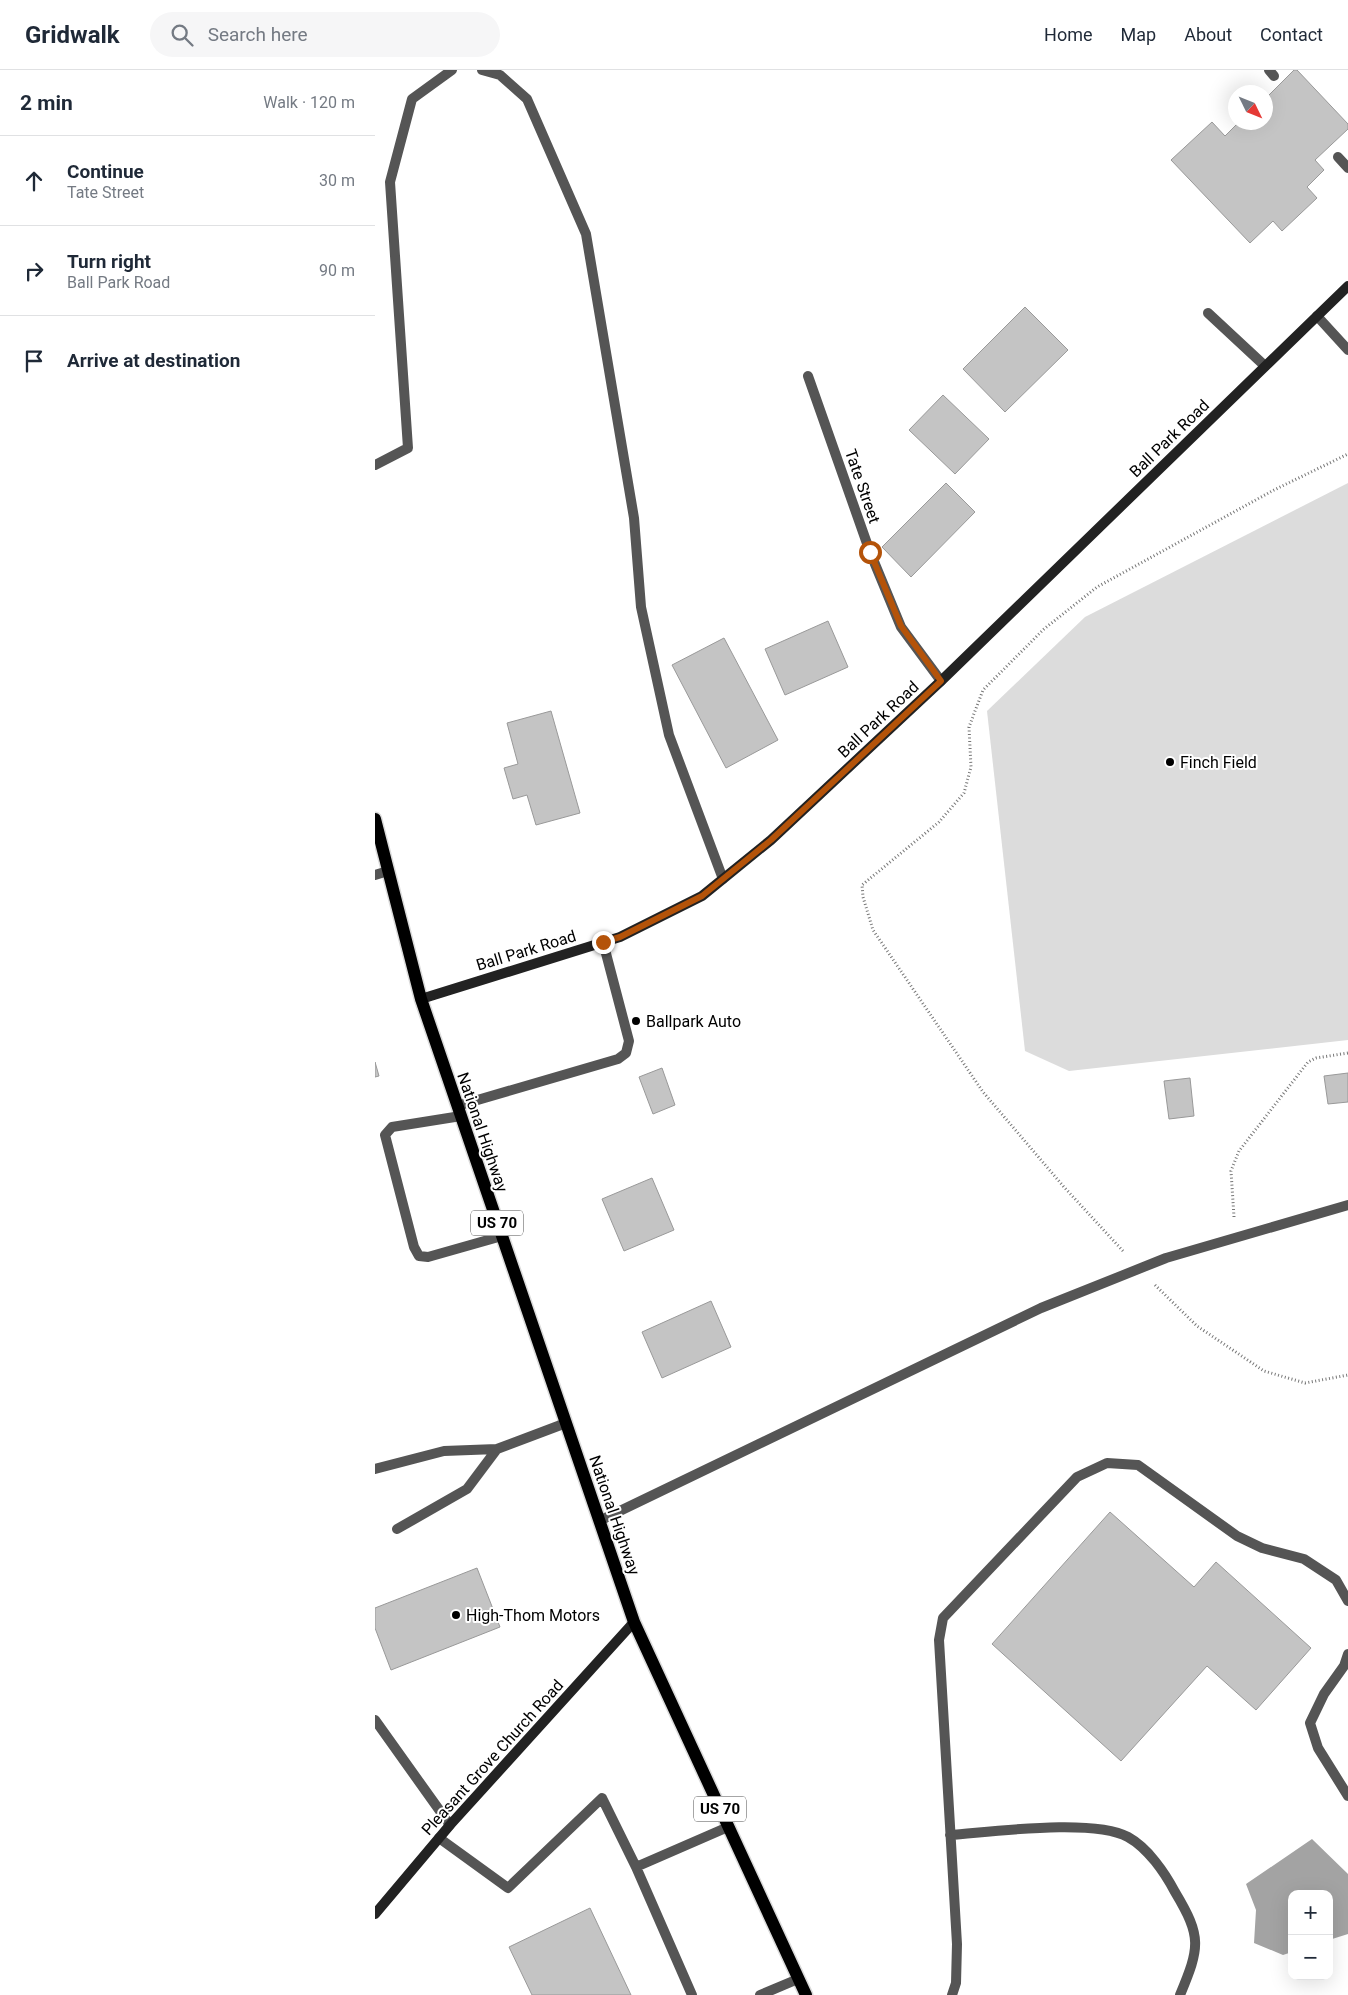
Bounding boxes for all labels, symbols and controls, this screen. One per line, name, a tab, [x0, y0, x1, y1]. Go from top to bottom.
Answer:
search box	[150, 12, 500, 57]
text: Gridwalk	[25, 21, 120, 49]
icon: search	[168, 21, 196, 49]
text: Search here	[208, 23, 308, 46]
text: Home	[1044, 24, 1093, 45]
text: Map	[1121, 24, 1156, 45]
text: About	[1184, 24, 1232, 45]
text: Contact	[1260, 24, 1323, 45]
north arrow	[1228, 85, 1273, 130]
text: 2 min	[20, 91, 73, 115]
text: Walk · 120 m	[263, 93, 355, 112]
text: Continue	[67, 160, 144, 183]
icon: ahead	[20, 167, 48, 195]
text: 30 m	[319, 171, 355, 190]
text: Tate Street	[67, 183, 144, 202]
text: Turn right	[67, 250, 151, 273]
icon: right	[20, 257, 48, 285]
text: 90 m	[319, 261, 355, 280]
text: Ball Park Road	[67, 273, 170, 292]
icon: arrive	[20, 347, 48, 375]
text: Arrive at destination	[67, 349, 240, 372]
street label: Ball Park Road	[1126, 396, 1213, 481]
street label: Tate Street	[841, 447, 884, 526]
route start	[859, 541, 882, 564]
street label: Ball Park Road	[834, 677, 923, 762]
place label: Finch Field	[1180, 753, 1257, 772]
marker: Finch Field	[1164, 756, 1176, 768]
street label: Ball Park Road	[474, 926, 578, 975]
route end	[592, 931, 615, 954]
place label: Ballpark Auto	[646, 1012, 741, 1031]
marker: Ballpark Auto	[630, 1015, 642, 1027]
street label: National Highway	[453, 1070, 512, 1195]
road number: US 70	[471, 1210, 523, 1236]
street label: National Highway	[585, 1453, 644, 1578]
place label: High-Thom Motors	[466, 1606, 600, 1625]
marker: High-Thom Motors	[450, 1609, 462, 1621]
street label: Pleasant Grove Church Road	[418, 1676, 567, 1839]
road number: US 70	[694, 1796, 746, 1822]
map controls	[1288, 1890, 1333, 1980]
button: +	[1288, 1890, 1333, 1935]
button: −	[1288, 1935, 1333, 1980]

